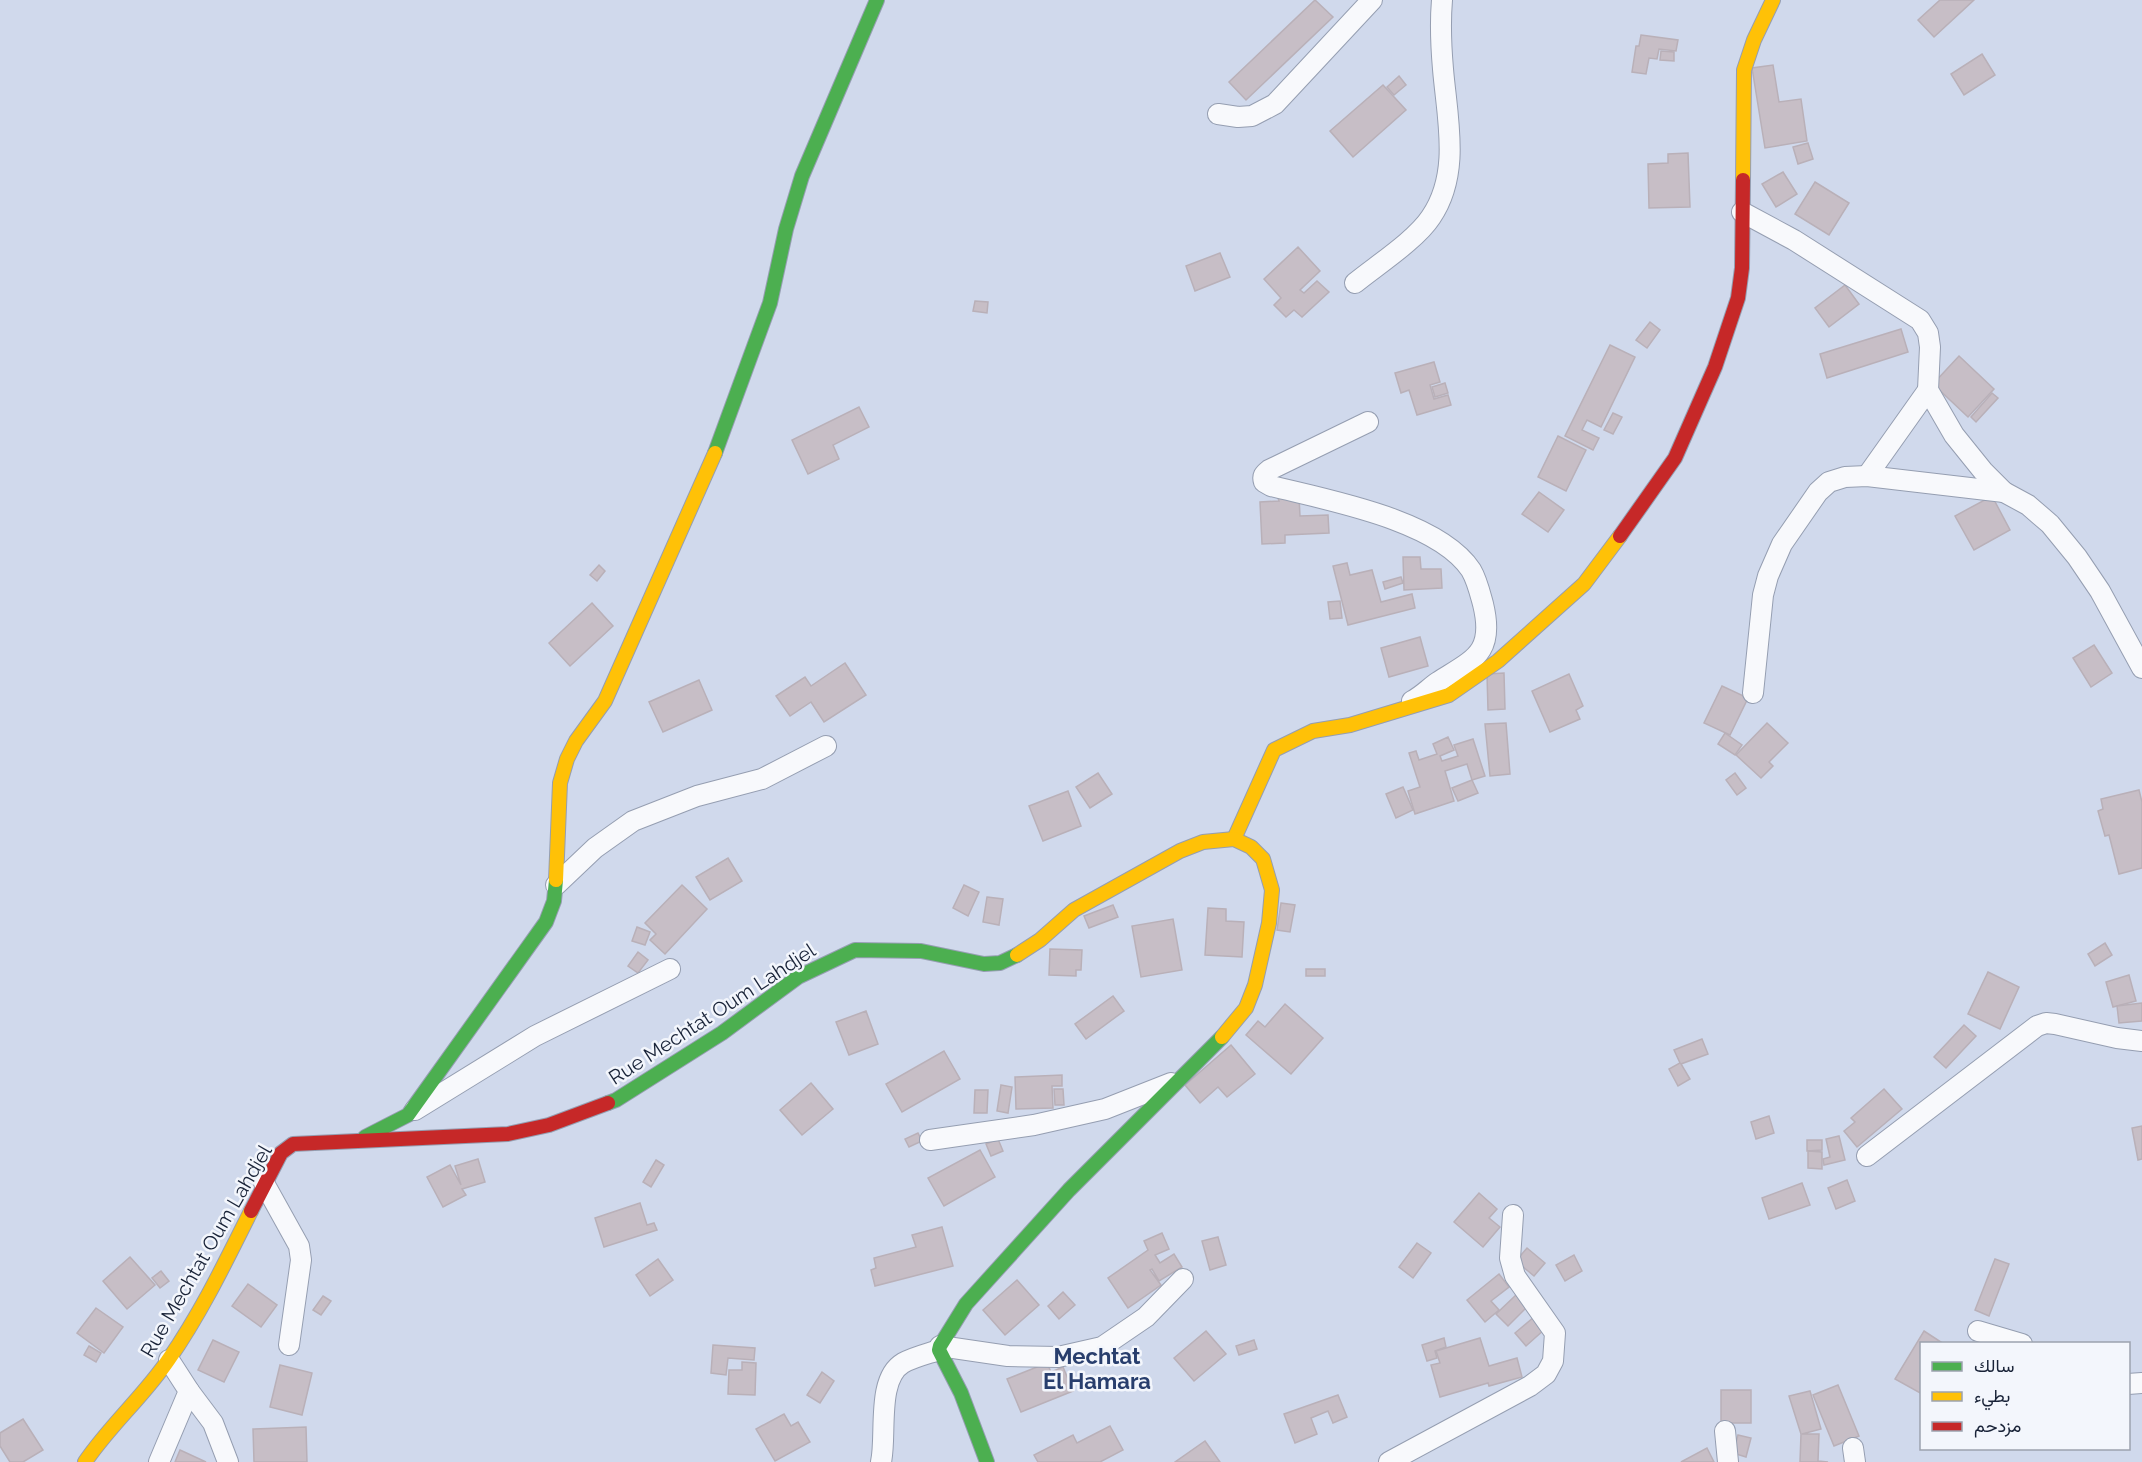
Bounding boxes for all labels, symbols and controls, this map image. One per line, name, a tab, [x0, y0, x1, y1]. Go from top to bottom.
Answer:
street label: Rue Mechtat Oum Lahdjel	[604, 938, 820, 1090]
street label: Rue Mechtat Oum Lahdjel	[135, 1140, 277, 1361]
legend	[1920, 1342, 2130, 1450]
district label: Mechtat El Hamara	[1043, 1343, 1151, 1394]
text: سالك	[1974, 1355, 2014, 1376]
text: بطيء	[1974, 1385, 2010, 1411]
text: مزدحم	[1974, 1415, 2021, 1438]

